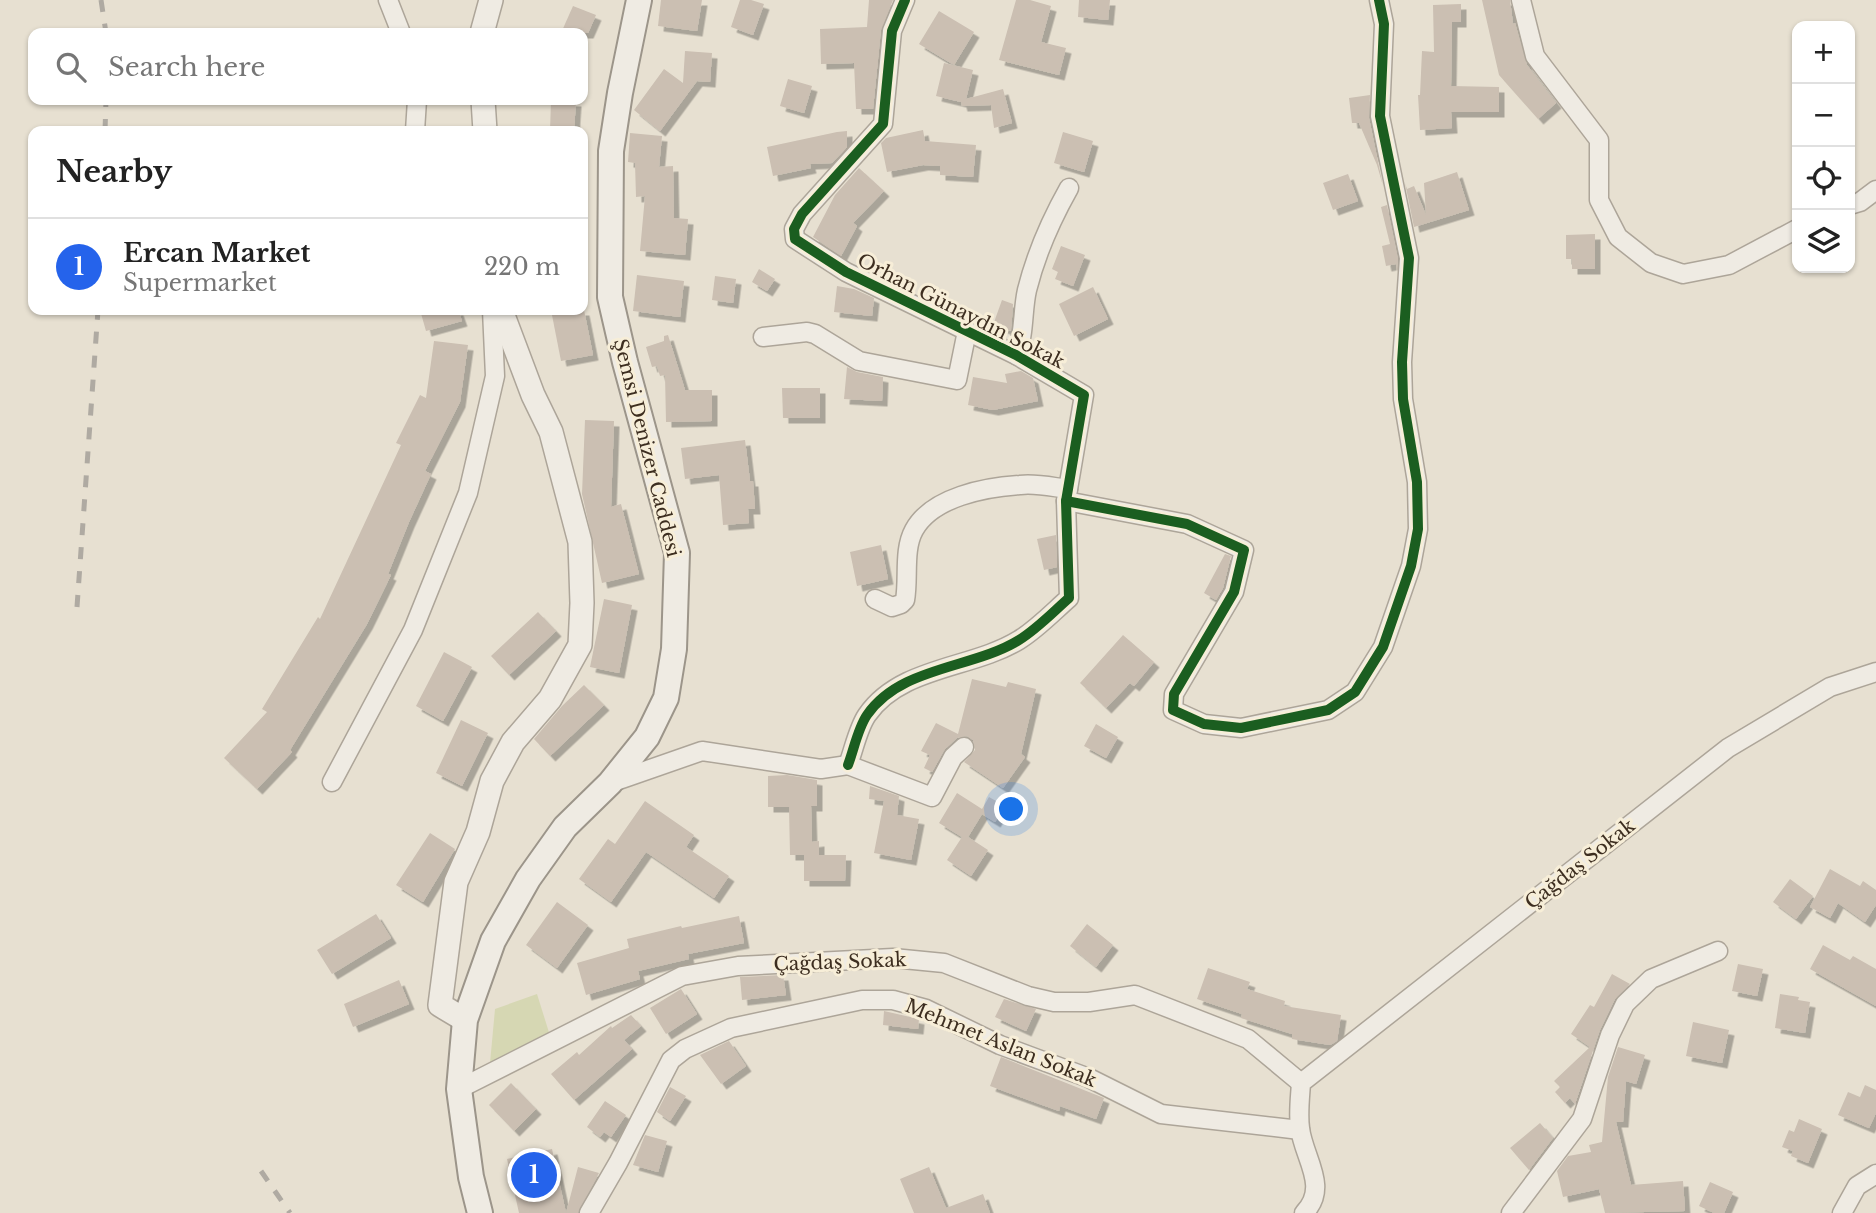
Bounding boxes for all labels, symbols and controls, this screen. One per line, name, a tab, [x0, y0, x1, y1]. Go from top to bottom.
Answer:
map controls	[1792, 21, 1855, 273]
button: +	[1792, 21, 1855, 84]
search box	[28, 28, 588, 105]
icon: search	[52, 48, 90, 86]
text: Search here	[108, 51, 265, 83]
button: −	[1792, 84, 1855, 147]
button: locate	[1792, 147, 1855, 210]
text: Nearby	[56, 153, 172, 190]
button: layers	[1792, 210, 1855, 273]
text: Ercan Market	[123, 237, 310, 269]
street label: Orhan Günaydın Sokak	[853, 249, 1069, 374]
text: 1	[74, 253, 84, 281]
text: 220 m	[484, 253, 560, 281]
text: Supermarket	[123, 269, 277, 297]
street label: Şemsi Denizer Caddesi	[609, 336, 685, 560]
your location	[994, 792, 1028, 826]
street label: Çağdaş Sokak	[1520, 814, 1640, 914]
street label: Çağdaş Sokak	[773, 948, 907, 976]
street label: Mehmet Aslan Sokak	[902, 994, 1100, 1092]
pin: 1	[511, 1149, 557, 1201]

